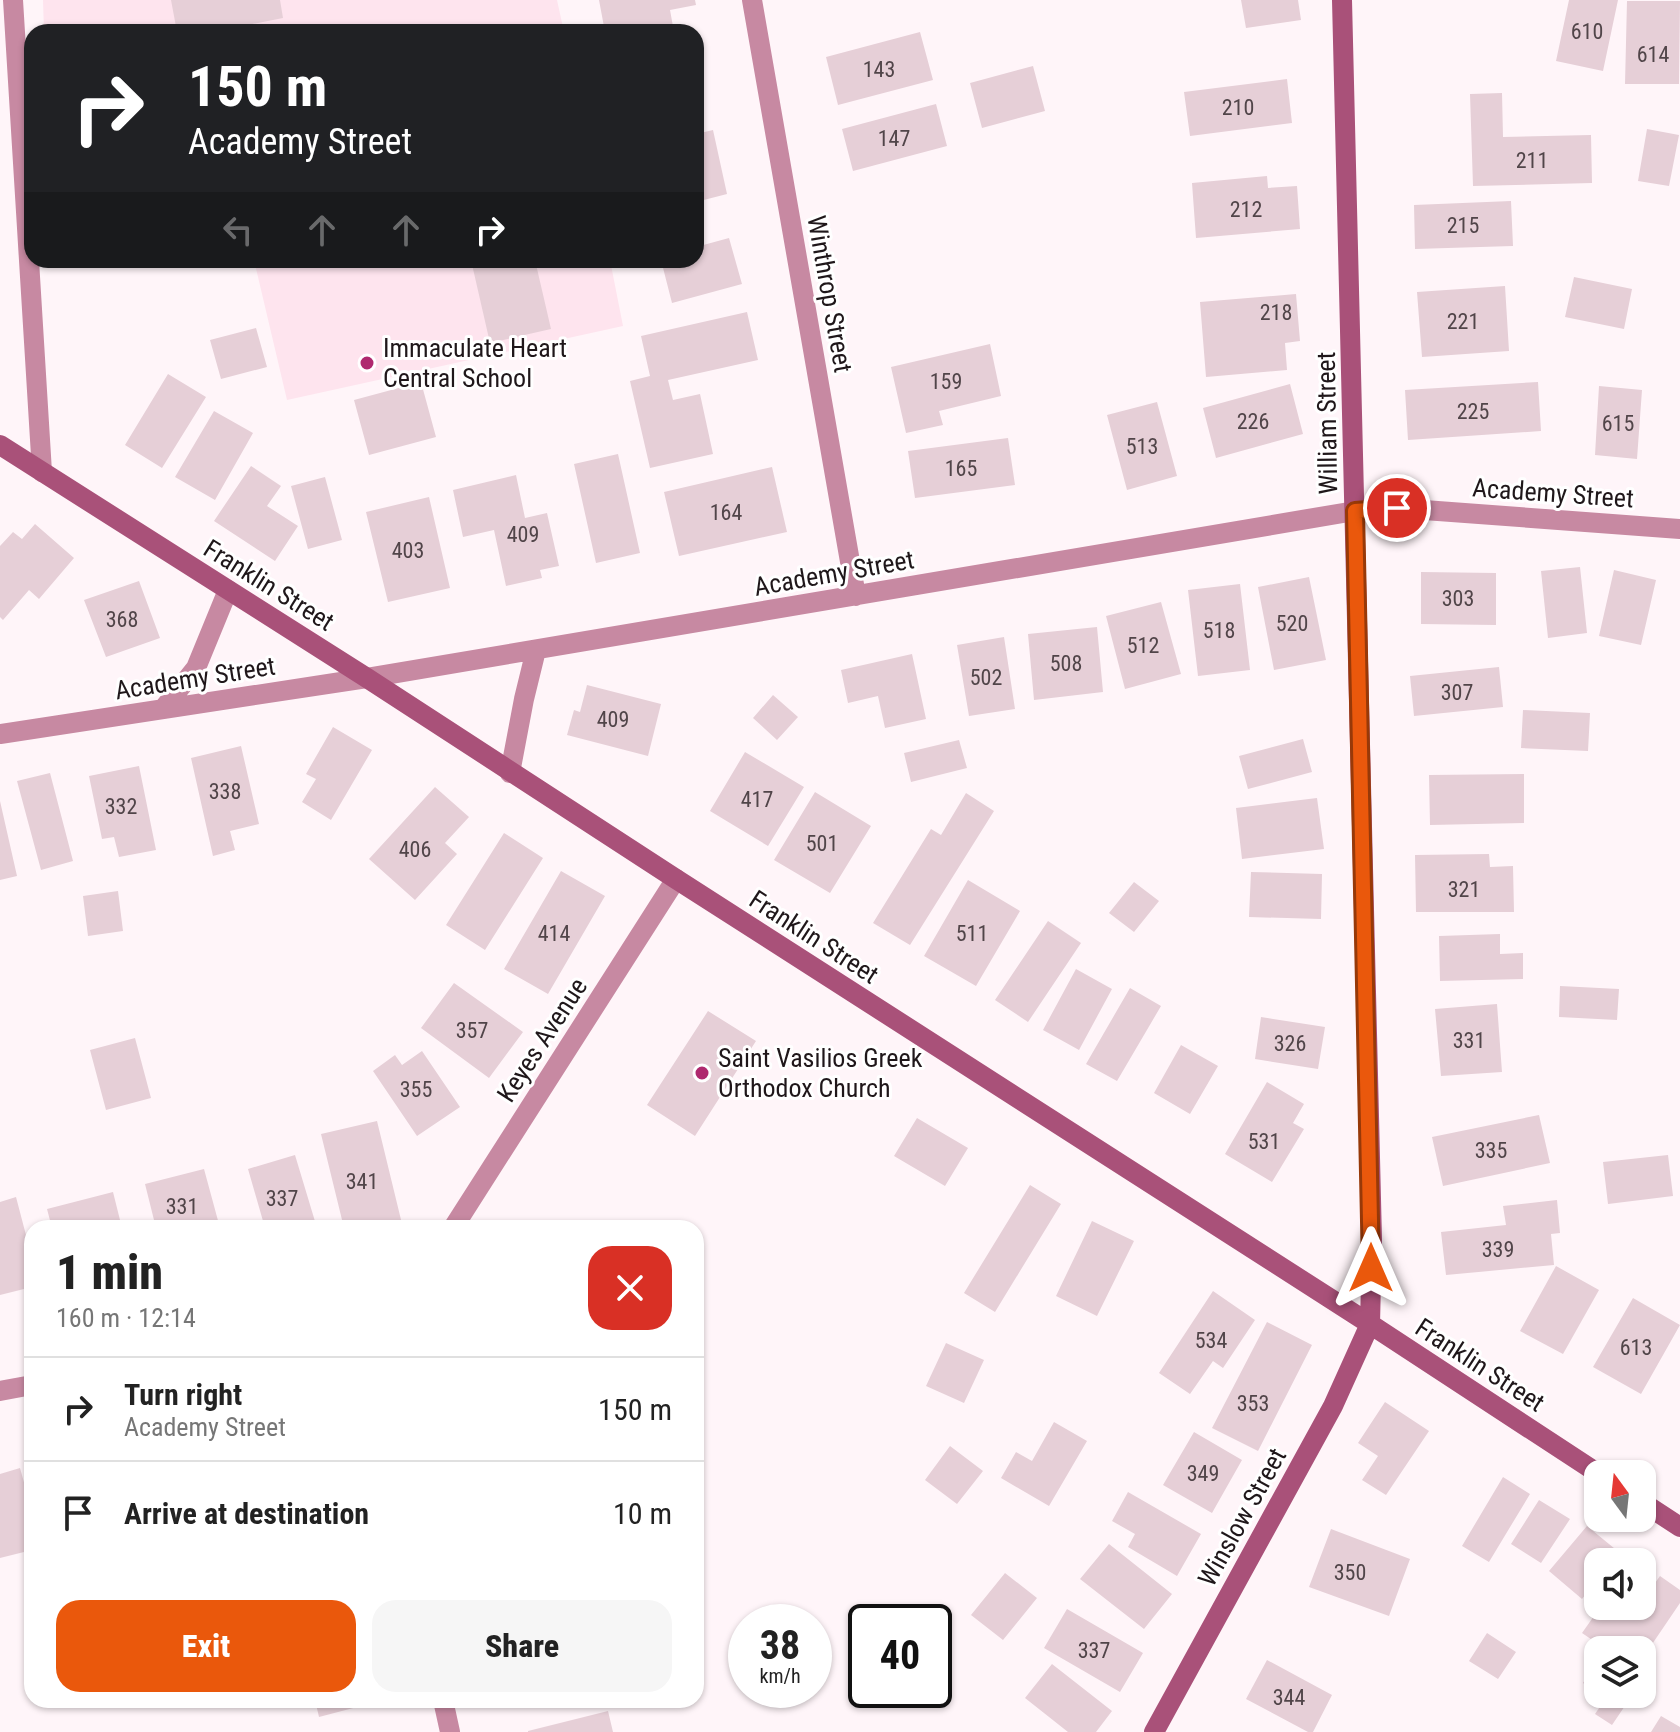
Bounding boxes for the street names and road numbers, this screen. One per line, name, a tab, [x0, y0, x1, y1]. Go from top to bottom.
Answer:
street label: Winthrop Street	[801, 213, 859, 375]
street label: William Street	[1311, 351, 1343, 495]
street label: Academy Street	[1471, 472, 1635, 514]
street label: Franklin Street	[198, 533, 340, 637]
street label: Academy Street	[752, 544, 916, 602]
street label: Academy Street	[113, 651, 277, 705]
street label: Franklin Street	[744, 884, 884, 990]
street label: Keyes Avenue	[491, 973, 593, 1107]
street label: Franklin Street	[1410, 1312, 1550, 1418]
street label: Winslow Street	[1192, 1443, 1292, 1591]

